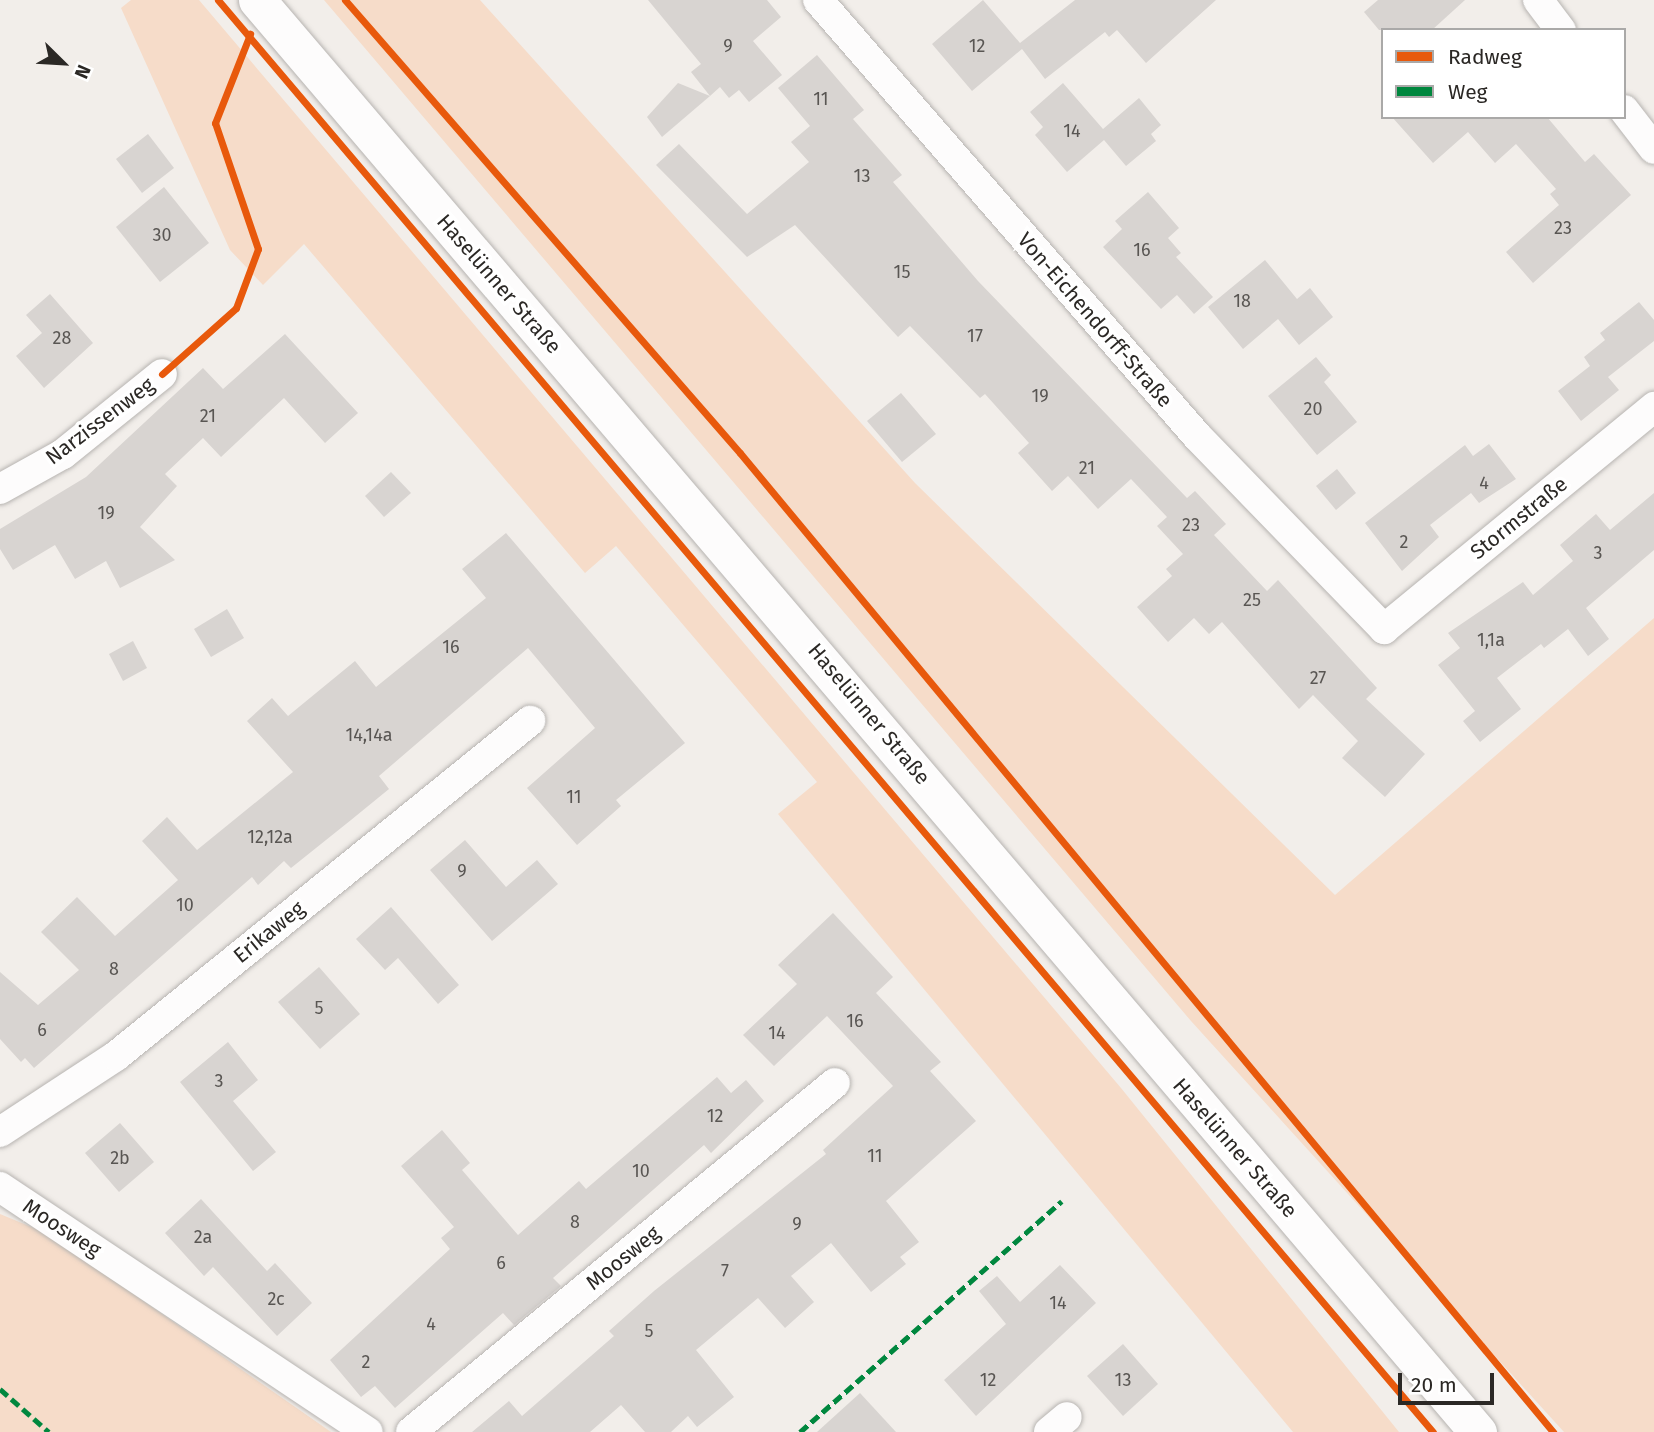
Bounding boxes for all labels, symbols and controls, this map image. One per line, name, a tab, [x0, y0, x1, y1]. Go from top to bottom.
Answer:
north arrow	[28, 28, 98, 98]
legend	[1381, 28, 1626, 119]
house number: 9	[723, 35, 733, 57]
house number: 12	[969, 35, 985, 57]
text: Radweg	[1448, 44, 1522, 70]
text: N	[70, 61, 96, 82]
text: Weg	[1448, 79, 1488, 105]
house number: 11	[813, 88, 829, 110]
house number: 14	[1063, 120, 1081, 142]
house number: 13	[854, 165, 870, 187]
street label: Haselünner Straße	[432, 209, 566, 359]
house number: 23	[1554, 217, 1572, 239]
house number: 30	[152, 224, 172, 246]
street label: Von-Eichendorff-Straße	[1012, 227, 1178, 413]
house number: 16	[1133, 239, 1151, 261]
house number: 15	[894, 261, 910, 283]
house number: 18	[1233, 290, 1251, 312]
house number: 17	[967, 325, 983, 347]
house number: 28	[53, 327, 71, 349]
street label: Narzissenweg	[41, 372, 159, 470]
house number: 19	[1031, 385, 1049, 407]
house number: 20	[1304, 398, 1322, 420]
house number: 21	[200, 405, 216, 427]
house number: 21	[1079, 457, 1095, 479]
street label: Stormstraße	[1466, 471, 1572, 565]
house number: 4	[1479, 472, 1489, 494]
house number: 19	[97, 502, 115, 524]
house number: 23	[1182, 514, 1200, 536]
house number: 2	[1400, 531, 1408, 553]
house number: 3	[1594, 542, 1602, 564]
house number: 25	[1243, 589, 1261, 611]
house number: 1,1a	[1477, 629, 1505, 651]
house number: 16	[442, 636, 460, 658]
street label: Haselünner Straße	[803, 638, 935, 790]
house number: 27	[1310, 667, 1326, 689]
house number: 14,14a	[345, 724, 393, 746]
house number: 11	[566, 786, 582, 808]
house number: 12,12a	[247, 826, 293, 848]
house number: 9	[457, 860, 467, 882]
house number: 10	[176, 894, 194, 916]
street label: Erikaweg	[228, 896, 310, 968]
house number: 8	[109, 958, 119, 980]
house number: 5	[314, 997, 324, 1019]
house number: 16	[846, 1010, 864, 1032]
house number: 6	[37, 1019, 47, 1041]
house number: 14	[768, 1022, 786, 1044]
house number: 3	[215, 1070, 223, 1092]
street label: Haselünner Straße	[1168, 1073, 1302, 1223]
house number: 12	[707, 1105, 723, 1127]
house number: 11	[867, 1145, 883, 1167]
house number: 2b	[110, 1147, 130, 1169]
house number: 10	[632, 1160, 650, 1182]
street label: Moosweg	[18, 1193, 106, 1263]
house number: 8	[570, 1211, 580, 1233]
house number: 9	[792, 1213, 802, 1235]
street label: Moosweg	[581, 1221, 665, 1295]
house number: 2a	[194, 1226, 212, 1248]
house number: 6	[496, 1252, 506, 1274]
house number: 7	[721, 1260, 729, 1282]
house number: 2c	[267, 1288, 285, 1310]
house number: 14	[1049, 1292, 1067, 1314]
house number: 4	[426, 1313, 436, 1335]
house number: 5	[644, 1320, 654, 1342]
house number: 2	[362, 1351, 370, 1373]
scale bar	[1402, 1358, 1498, 1402]
house number: 12	[980, 1369, 996, 1391]
house number: 13	[1115, 1369, 1131, 1391]
text: 20 m	[1411, 1372, 1457, 1398]

